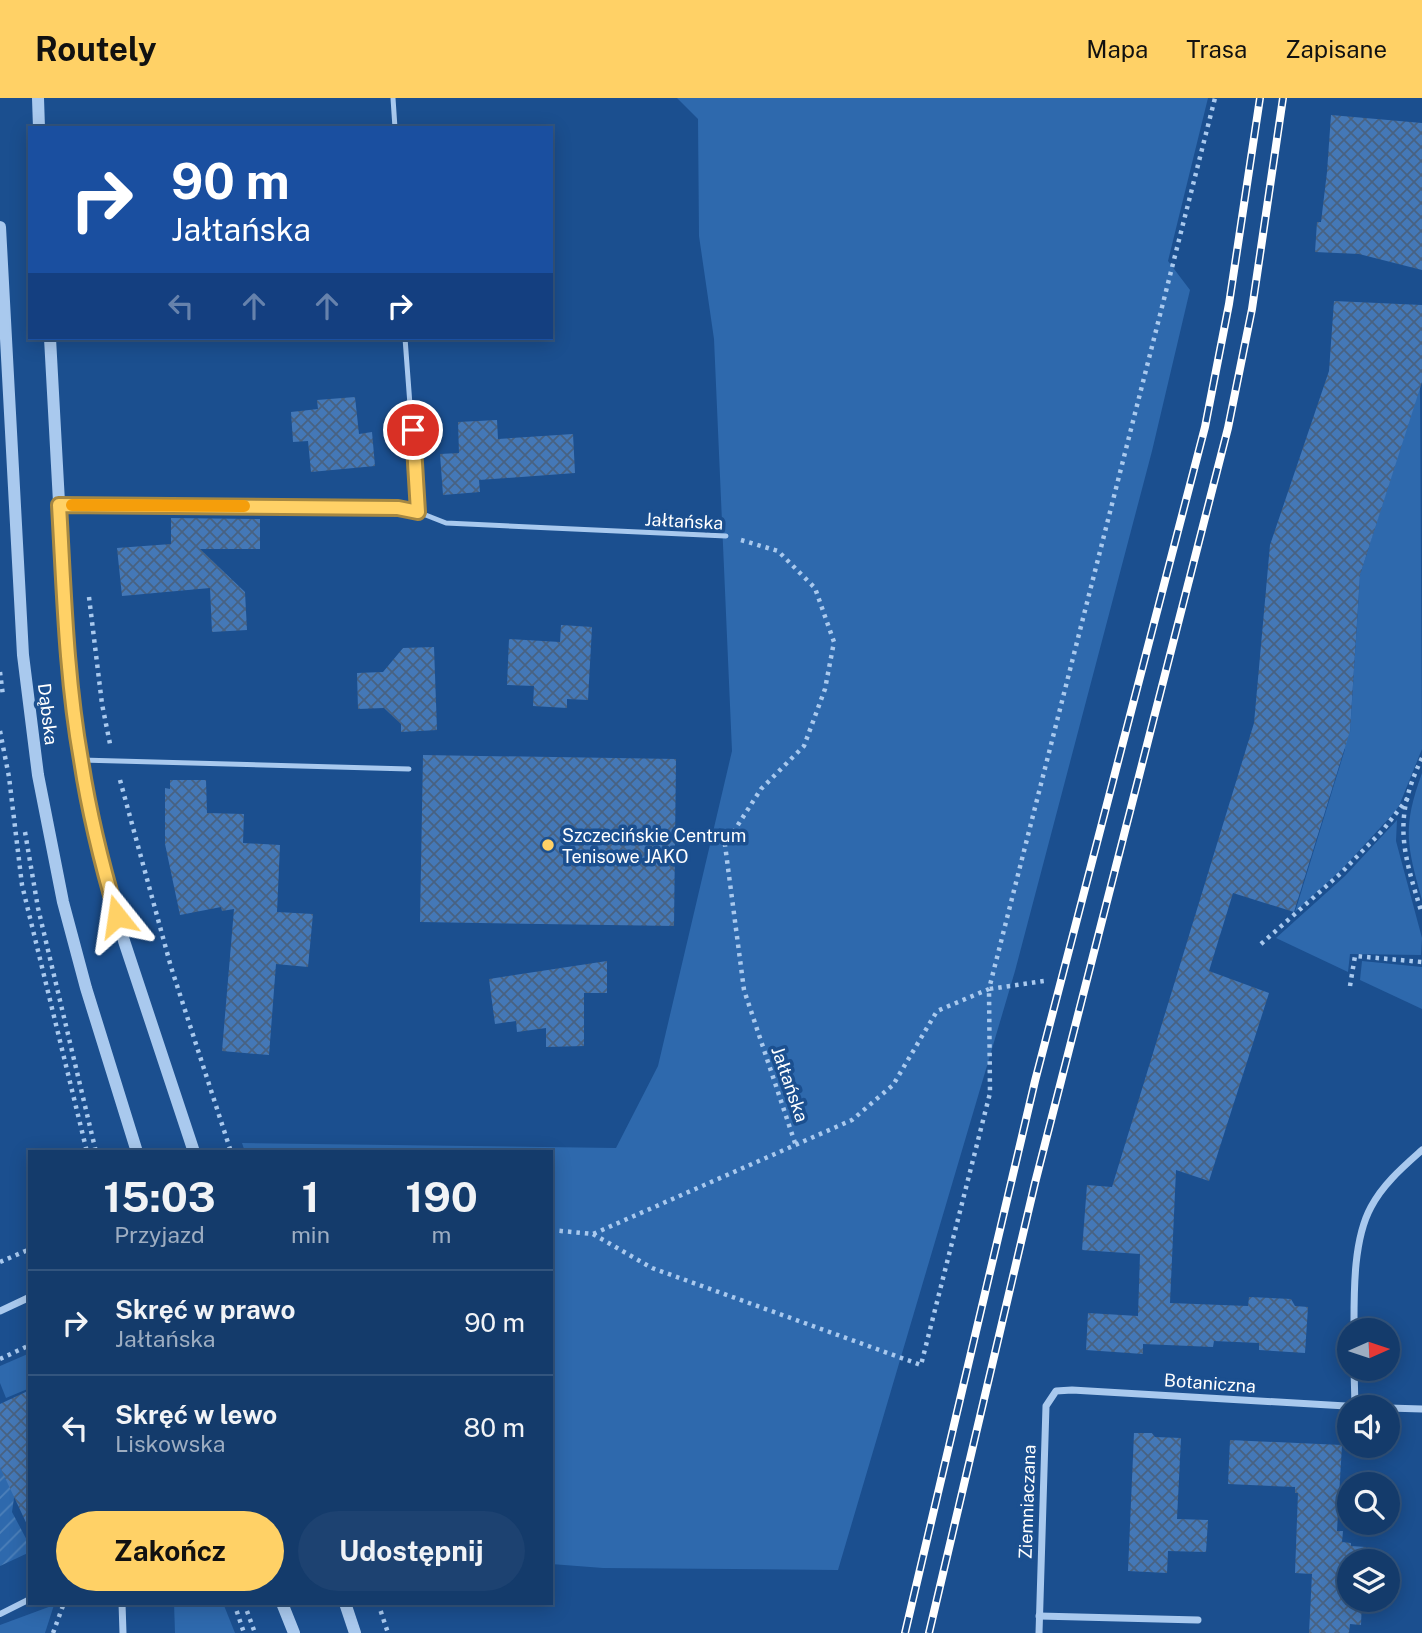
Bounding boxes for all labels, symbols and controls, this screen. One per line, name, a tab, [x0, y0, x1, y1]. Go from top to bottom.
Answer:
text: Routely	[35, 30, 157, 68]
text: Mapa	[1086, 35, 1148, 63]
text: Trasa	[1186, 35, 1247, 63]
text: Zapisane	[1285, 35, 1387, 63]
text: 90 m	[171, 152, 290, 210]
icon: right	[56, 154, 147, 245]
text: Jałtańska	[171, 211, 311, 248]
icon: left	[162, 287, 200, 325]
icon: ahead	[235, 287, 273, 325]
icon: ahead	[308, 287, 346, 325]
icon: right	[381, 287, 419, 325]
pin	[383, 400, 443, 460]
icon: arrive	[394, 411, 432, 449]
street label: Jałtańska	[644, 508, 724, 534]
street label: Dąbska	[34, 682, 62, 746]
place label: Szczecińskie Centrum Tenisowe JAKO	[562, 825, 746, 867]
marker: Szczecińskie Centrum Tenisowe JAKO	[540, 837, 556, 853]
position arrow	[80, 879, 154, 953]
street label: Jałtańska	[767, 1043, 813, 1125]
text: 15:03	[103, 1172, 216, 1221]
text: 1	[301, 1172, 319, 1221]
text: 190	[405, 1172, 478, 1221]
text: Przyjazd	[114, 1221, 205, 1248]
text: min	[291, 1221, 330, 1248]
text: m	[432, 1221, 451, 1248]
text: Skręć w prawo	[115, 1294, 295, 1325]
icon: right	[56, 1304, 94, 1342]
text: 90 m	[464, 1307, 525, 1338]
north arrow	[1337, 1318, 1400, 1381]
map controls	[1337, 1318, 1400, 1612]
text: Jałtańska	[115, 1325, 216, 1352]
street label: Botaniczna	[1163, 1369, 1257, 1397]
button: sound	[1337, 1395, 1400, 1458]
text: Skręć w lewo	[115, 1399, 277, 1430]
icon: left	[56, 1409, 94, 1447]
text: 80 m	[464, 1412, 525, 1443]
text: Liskowska	[115, 1430, 226, 1457]
street label: Ziemniaczana	[1015, 1444, 1039, 1560]
button: search	[1337, 1472, 1400, 1535]
button: Zakończ	[56, 1511, 284, 1591]
button: Udostępnij	[298, 1511, 525, 1591]
button: layers	[1337, 1549, 1400, 1612]

